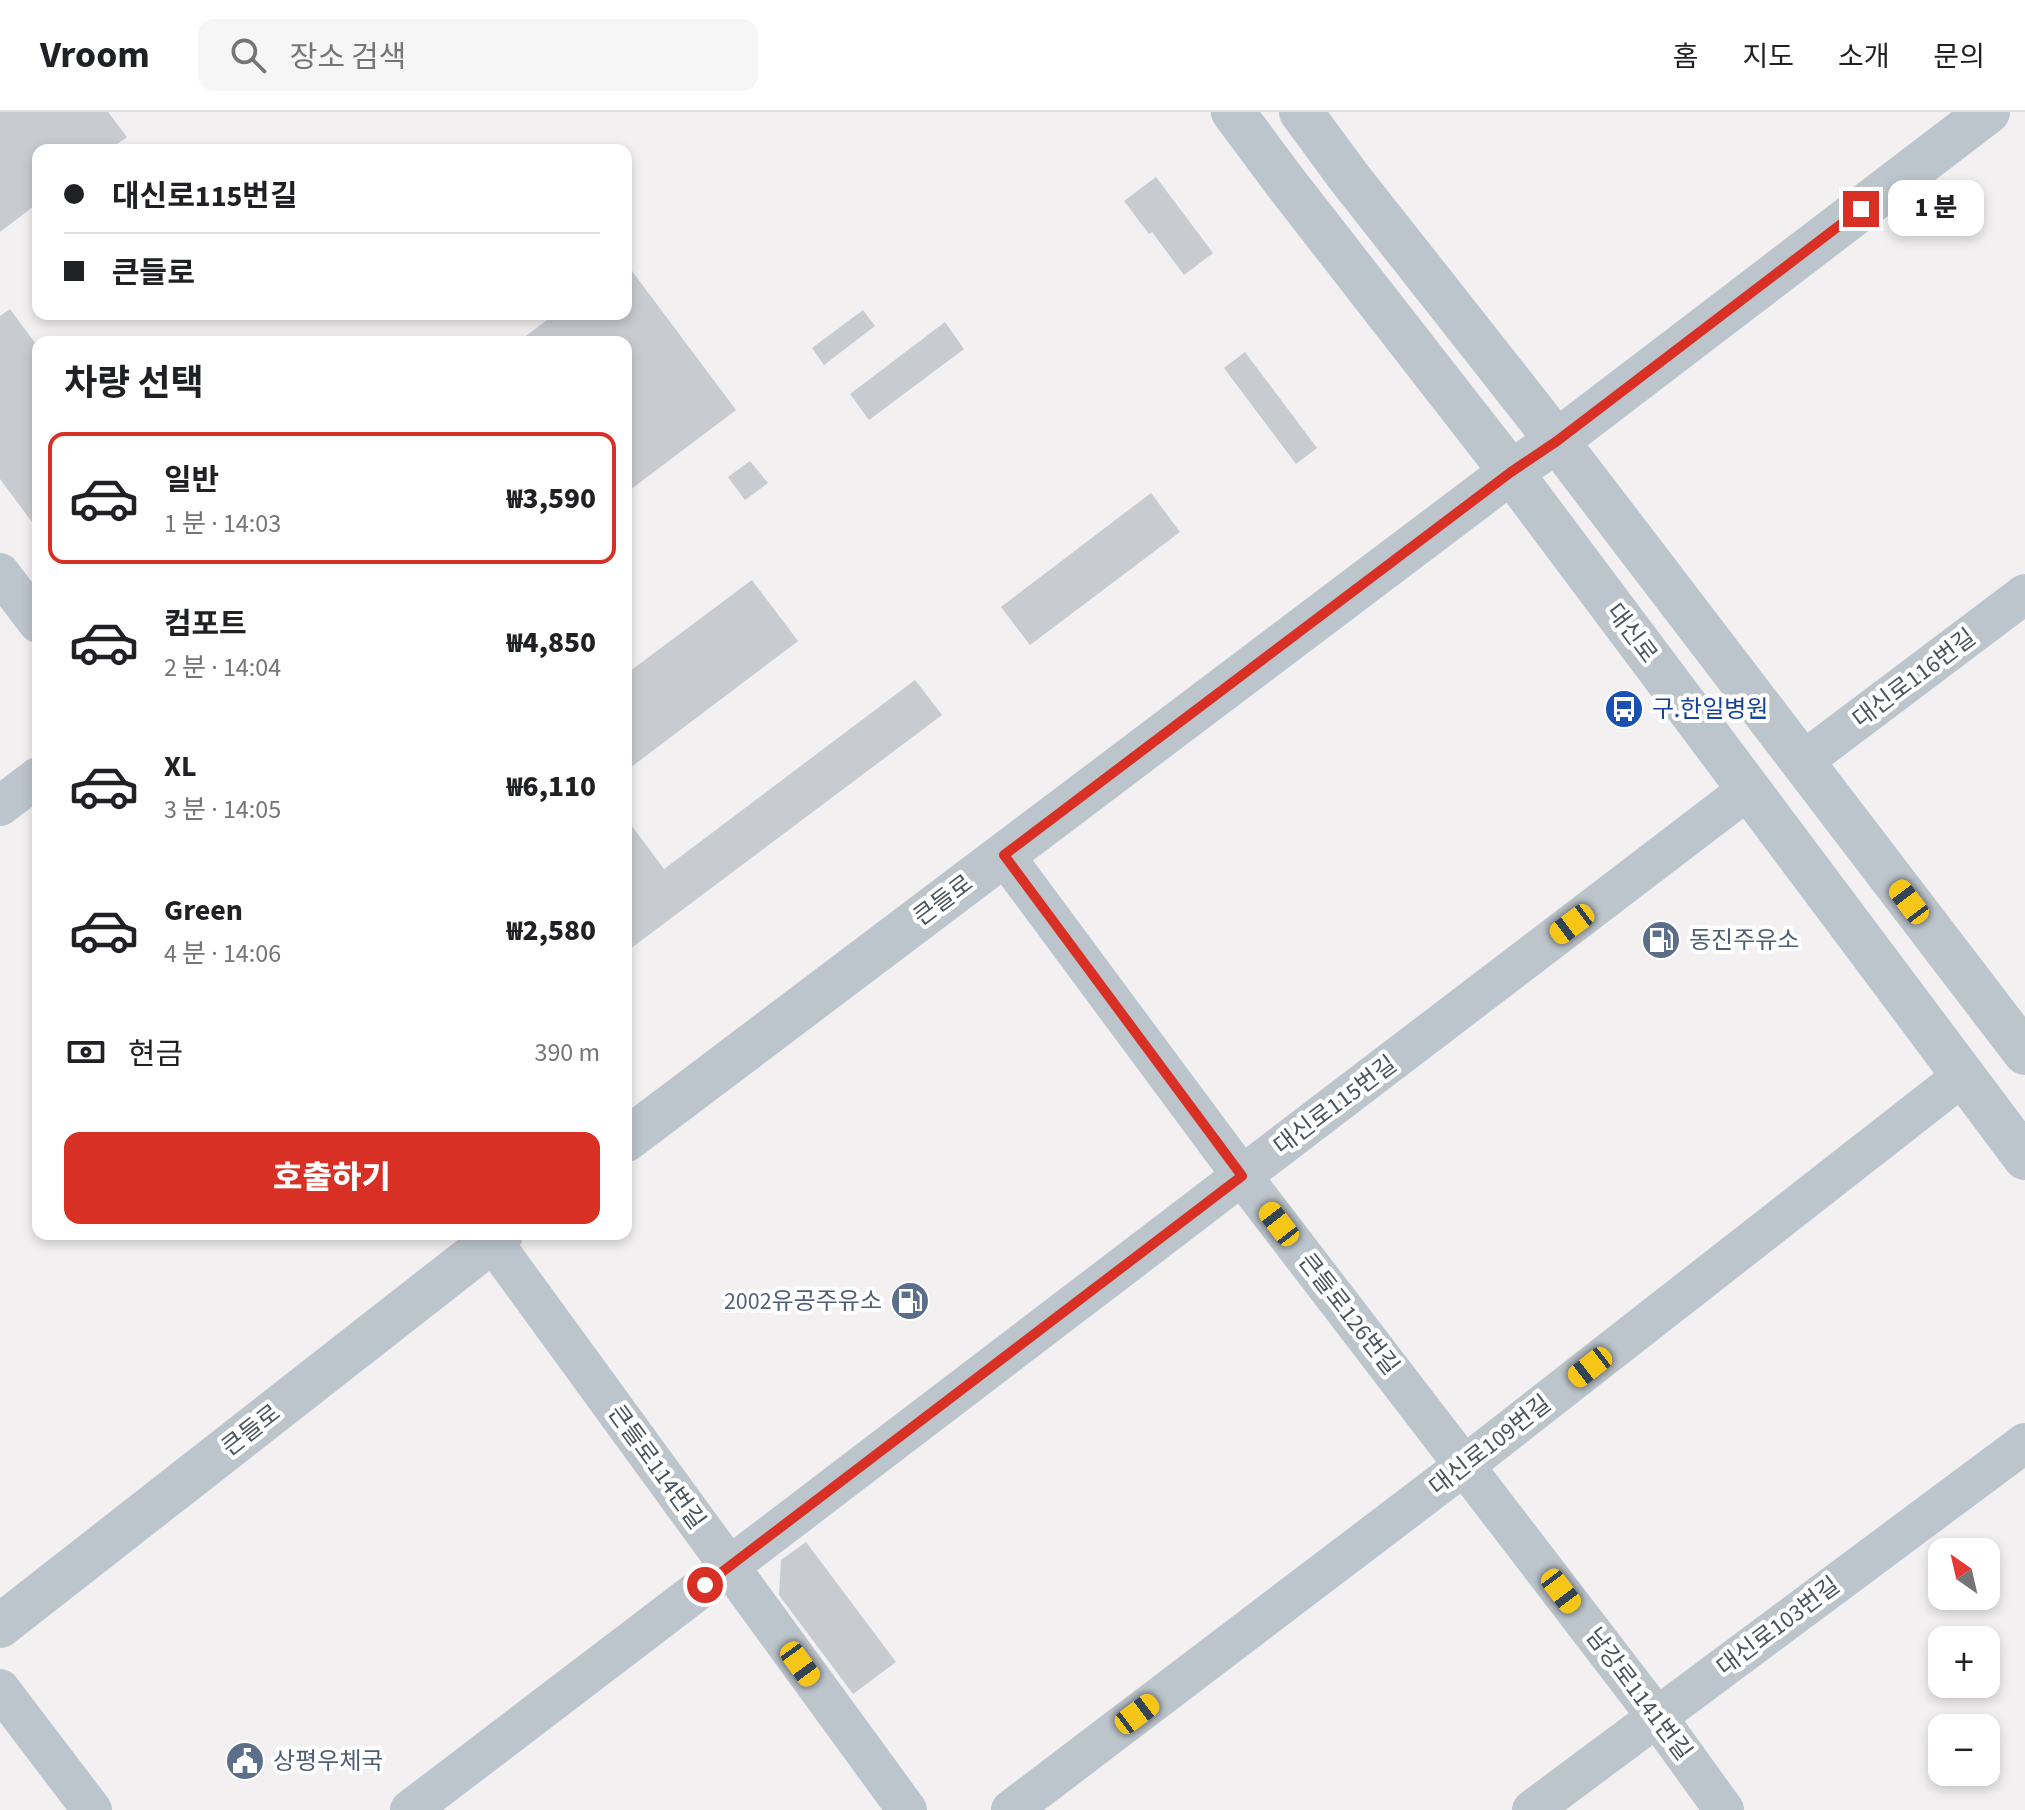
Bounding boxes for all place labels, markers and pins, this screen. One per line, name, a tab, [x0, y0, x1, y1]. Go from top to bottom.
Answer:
bus stop icon: 구.한일병원	[1603, 688, 1645, 730]
place label: 구.한일병원	[1652, 692, 1768, 727]
fuel station icon: 동진주유소	[1640, 919, 1682, 961]
place label: 동진주유소	[1689, 923, 1799, 958]
fuel station icon: 2002유공주유소	[889, 1280, 931, 1322]
place label: 2002유공주유소	[724, 1284, 882, 1319]
public building icon: 상평우체국	[224, 1740, 266, 1782]
place label: 상평우체국	[273, 1744, 383, 1779]

